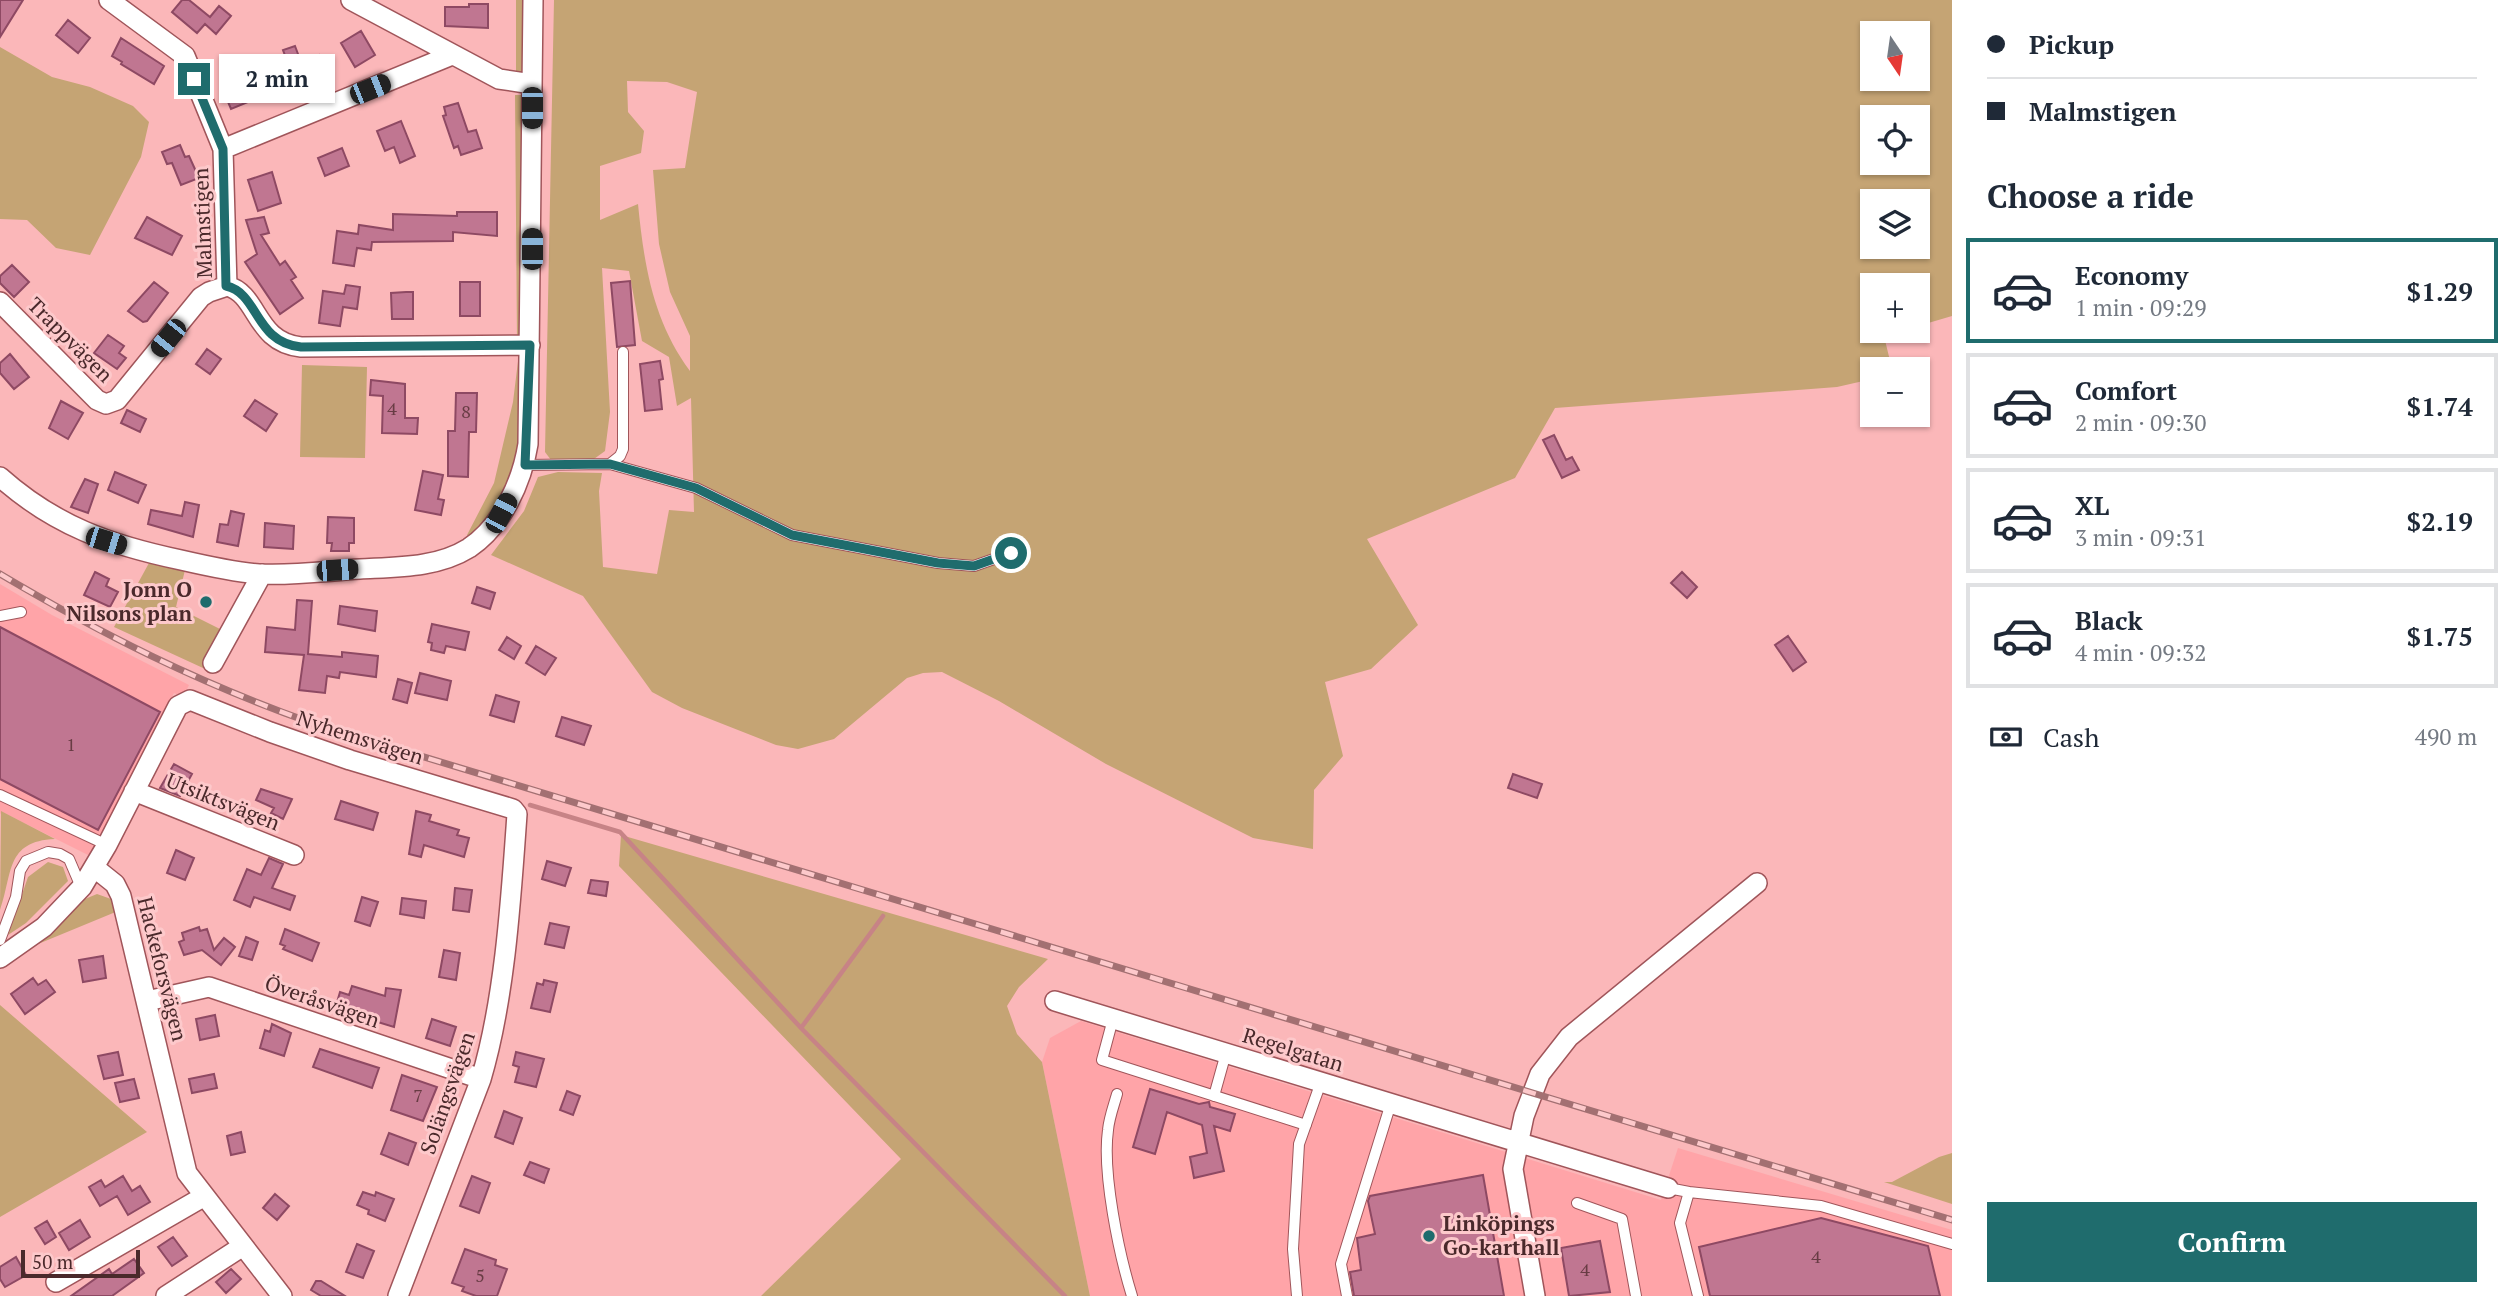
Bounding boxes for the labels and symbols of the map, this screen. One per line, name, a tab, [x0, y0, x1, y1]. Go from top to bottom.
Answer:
north arrow	[1860, 21, 1930, 91]
callout: 2 min	[218, 55, 334, 104]
route end	[178, 63, 210, 95]
car	[347, 71, 394, 107]
car	[522, 87, 543, 129]
street label: Malmstigen	[186, 167, 218, 279]
car	[522, 228, 543, 270]
street label: Trappvägen	[22, 291, 120, 388]
car	[147, 315, 190, 361]
house number: 4	[387, 396, 397, 420]
house number: 8	[461, 399, 471, 423]
car	[482, 490, 521, 536]
car	[83, 525, 130, 557]
route start	[995, 537, 1027, 569]
car	[316, 558, 359, 582]
place label: Jonn O Nilsons plan	[67, 575, 192, 627]
marker: Jonn O Nilsons plan	[198, 594, 214, 610]
street label: Nyhemsvägen	[293, 703, 428, 771]
house number: 1	[66, 732, 76, 756]
street label: Utsiktsvägen	[162, 766, 285, 837]
street label: Hackeforsvägen	[132, 894, 195, 1044]
street label: Överåsvägen	[261, 968, 384, 1034]
street label: Regelgatan	[1239, 1020, 1348, 1078]
street label: Solängsvägen	[413, 1027, 481, 1158]
house number: 7	[413, 1083, 423, 1107]
place label: Linköpings Go-karthall	[1443, 1209, 1560, 1261]
marker: Linköpings Go-karthall	[1421, 1228, 1437, 1244]
house number: 4	[1811, 1244, 1821, 1268]
scale bar	[21, 1247, 140, 1279]
house number: 4	[1580, 1257, 1590, 1281]
house number: 5	[475, 1263, 485, 1287]

